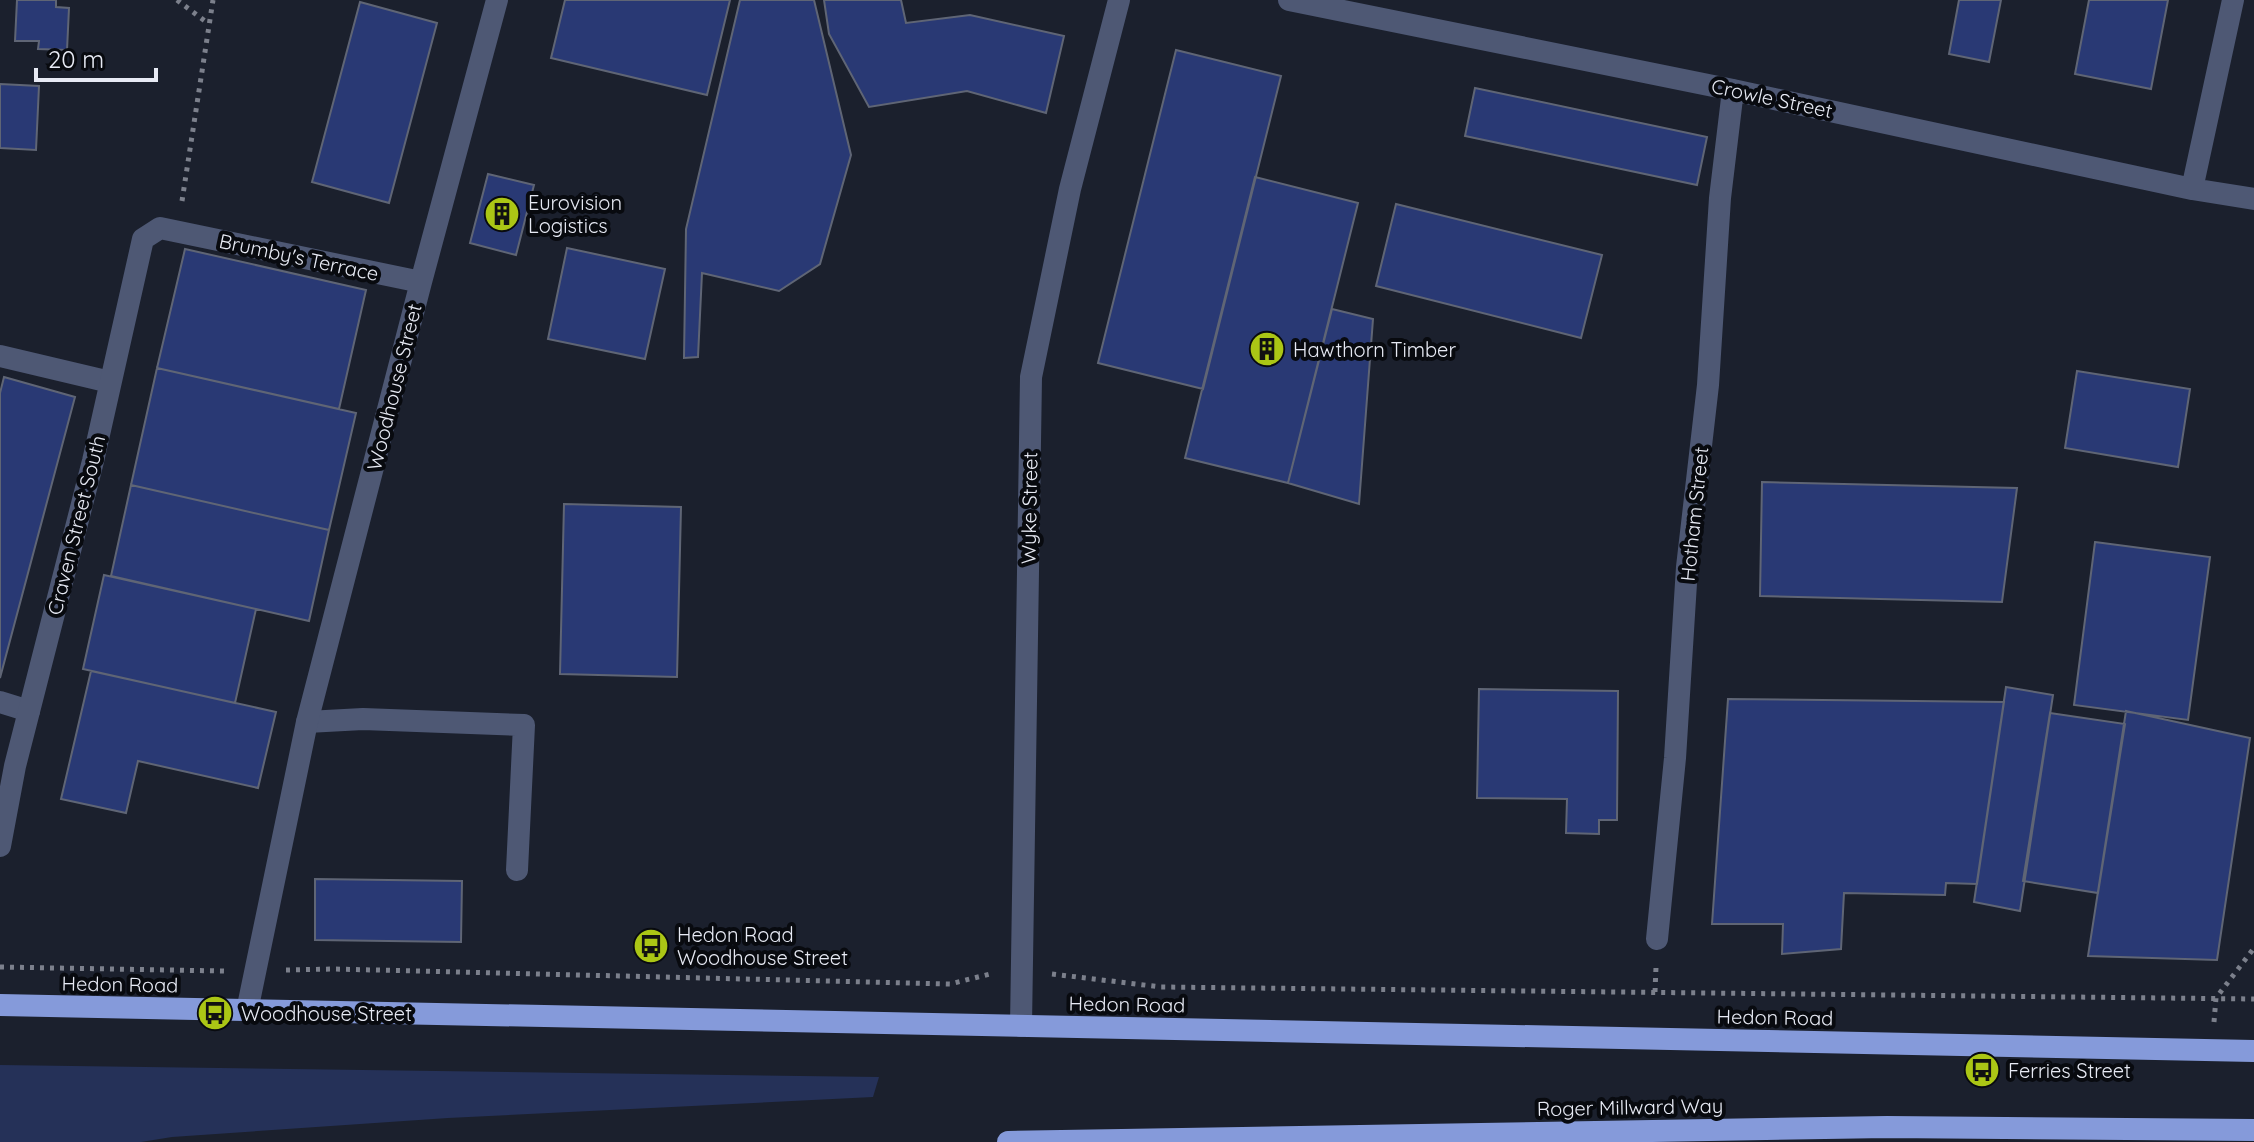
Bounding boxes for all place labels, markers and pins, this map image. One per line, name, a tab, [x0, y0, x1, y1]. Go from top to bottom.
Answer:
place label: Eurovision Logistics	[528, 190, 622, 238]
building icon: Eurovision Logistics	[483, 195, 521, 233]
building icon: Hawthorn Timber	[1248, 330, 1286, 368]
place label: Hawthorn Timber	[1293, 337, 1456, 362]
place label: Hedon Road Woodhouse Street	[677, 922, 848, 970]
bus stop icon: Hedon Road Woodhouse Street	[632, 927, 670, 965]
bus stop icon: Woodhouse Street	[196, 994, 234, 1032]
place label: Woodhouse Street	[241, 1001, 412, 1026]
bus stop icon: Ferries Street	[1963, 1051, 2001, 1089]
place label: Ferries Street	[2008, 1058, 2131, 1083]

